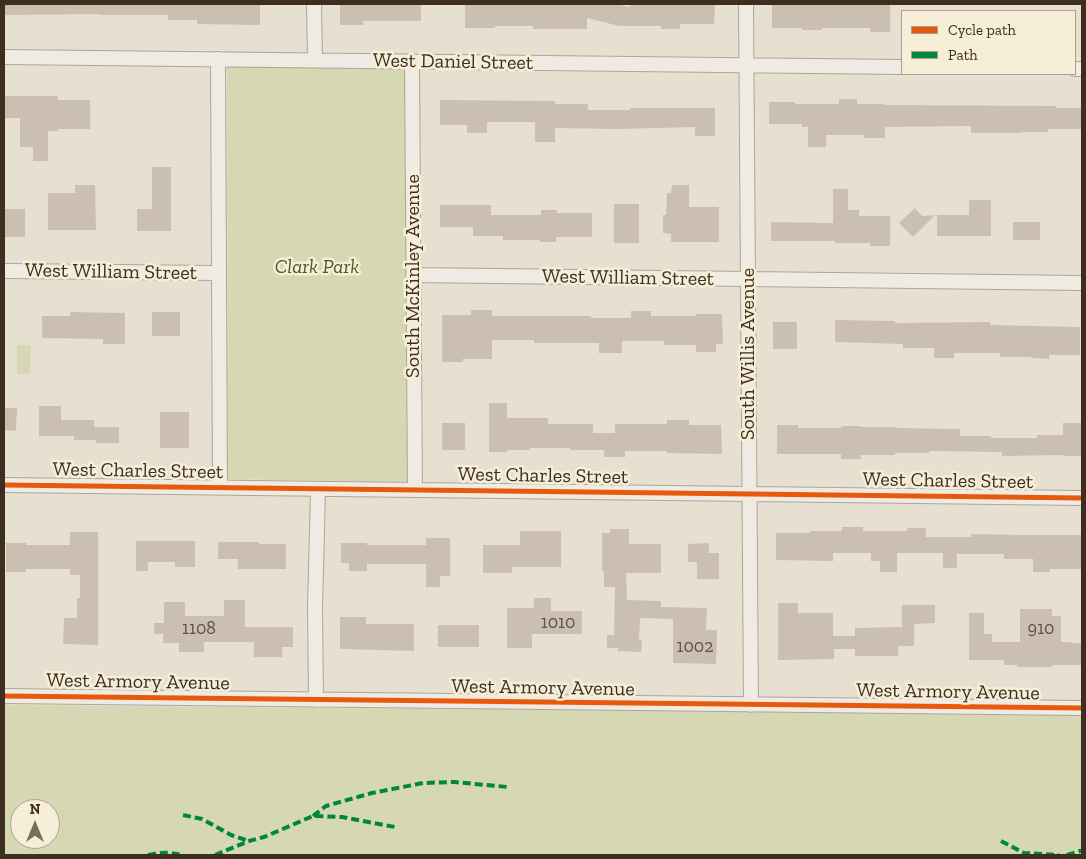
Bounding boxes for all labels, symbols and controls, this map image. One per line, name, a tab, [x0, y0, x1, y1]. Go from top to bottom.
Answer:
legend	[901, 10, 1076, 75]
text: Cycle path	[948, 21, 1016, 39]
text: Path	[948, 46, 978, 64]
street label: West Daniel Street	[373, 49, 533, 75]
street label: South McKinley Avenue	[401, 174, 425, 378]
park label: Clark Park	[275, 255, 359, 279]
street label: West William Street	[25, 258, 197, 286]
street label: West William Street	[542, 264, 714, 292]
street label: South Willis Avenue	[736, 268, 760, 440]
street label: West Charles Street	[52, 458, 224, 484]
street label: West Charles Street	[457, 463, 629, 489]
street label: West Charles Street	[862, 468, 1034, 494]
house number: 1010	[541, 612, 575, 634]
house number: 1108	[182, 618, 216, 640]
house number: 910	[1028, 618, 1054, 640]
house number: 1002	[677, 636, 713, 658]
street label: West Armory Avenue	[46, 668, 230, 696]
street label: West Armory Avenue	[451, 674, 635, 702]
street label: West Armory Avenue	[856, 678, 1040, 706]
north arrow	[10, 799, 60, 849]
text: N	[30, 801, 40, 818]

